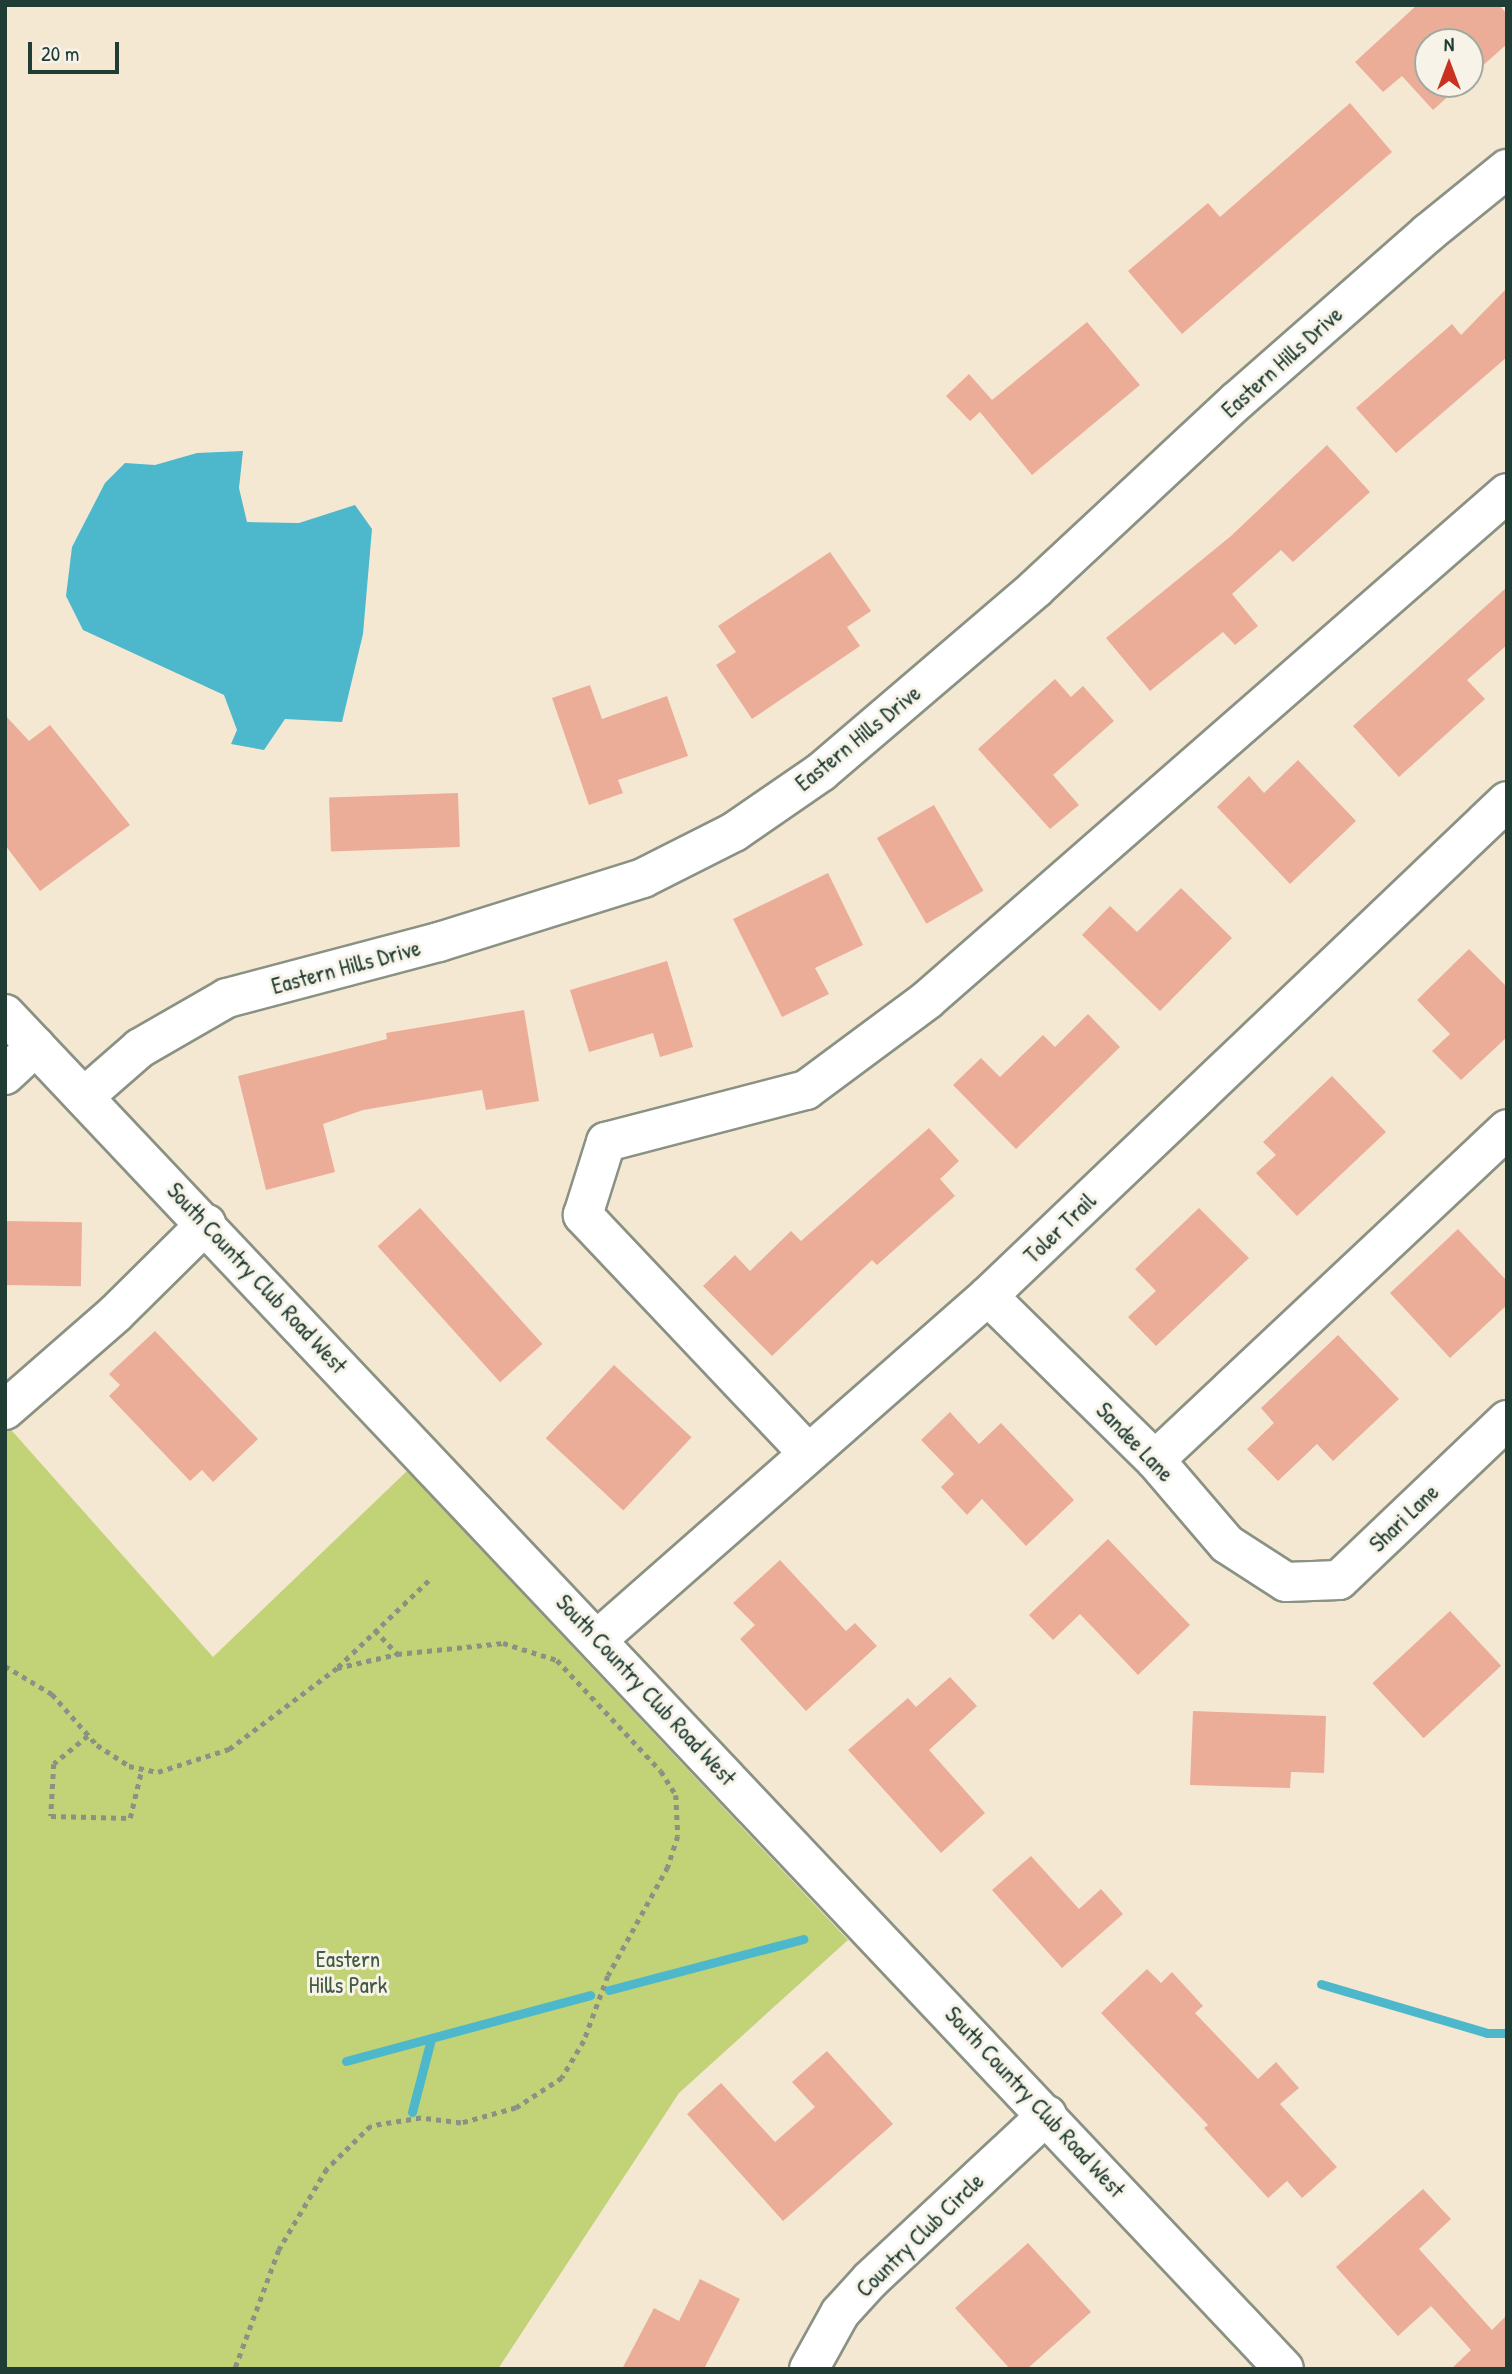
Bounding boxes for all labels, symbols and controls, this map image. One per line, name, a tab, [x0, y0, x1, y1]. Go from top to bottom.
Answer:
scale bar	[32, 28, 122, 72]
north arrow	[1414, 28, 1484, 98]
text: N	[1444, 31, 1454, 57]
text: 20 m	[41, 39, 79, 68]
street label: Eastern Hills Drive	[1216, 301, 1348, 423]
street label: Eastern Hills Drive	[790, 679, 926, 797]
street label: Eastern Hills Drive	[269, 934, 423, 1000]
street label: South Country Club Road West	[161, 1177, 353, 1379]
street label: Toler Trail	[1018, 1187, 1102, 1269]
street label: Sandee Lane	[1090, 1397, 1180, 1487]
street label: Shari Lane	[1364, 1478, 1444, 1558]
street label: South Country Club Road West	[550, 1589, 742, 1791]
park label: Eastern Hills Park	[309, 1945, 387, 1999]
street label: South Country Club Road West	[939, 2001, 1131, 2203]
street label: Country Club Circle	[850, 2167, 990, 2303]

